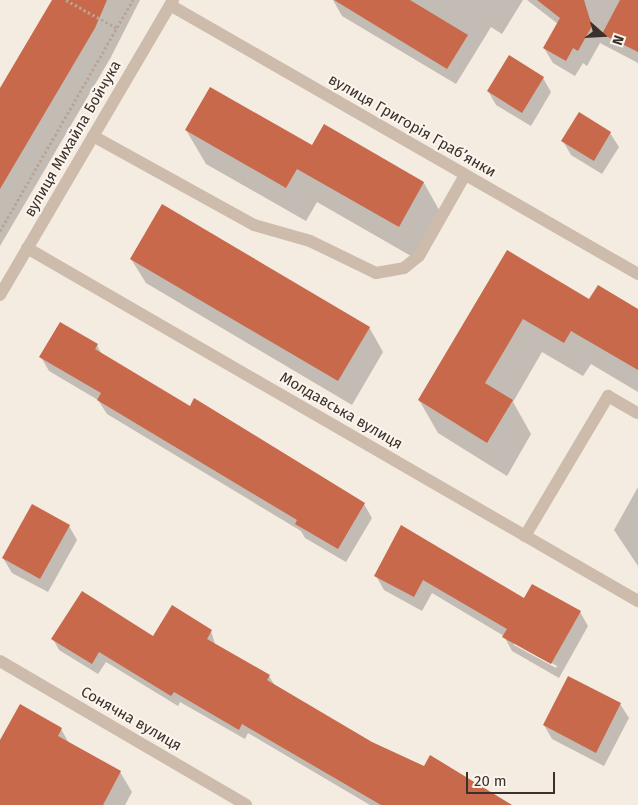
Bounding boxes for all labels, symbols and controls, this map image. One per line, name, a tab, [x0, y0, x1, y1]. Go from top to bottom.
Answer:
north arrow	[578, 10, 628, 60]
text: N	[608, 33, 627, 47]
street label: вулиця Михайла Бойчука	[21, 58, 125, 220]
street label: вулиця Григорія Грабʼянки	[325, 71, 499, 181]
street label: Молдавська вулиця	[276, 369, 406, 453]
street label: Сонячна вулиця	[77, 683, 185, 755]
scale bar	[468, 762, 557, 794]
text: 20 m	[474, 772, 507, 790]

